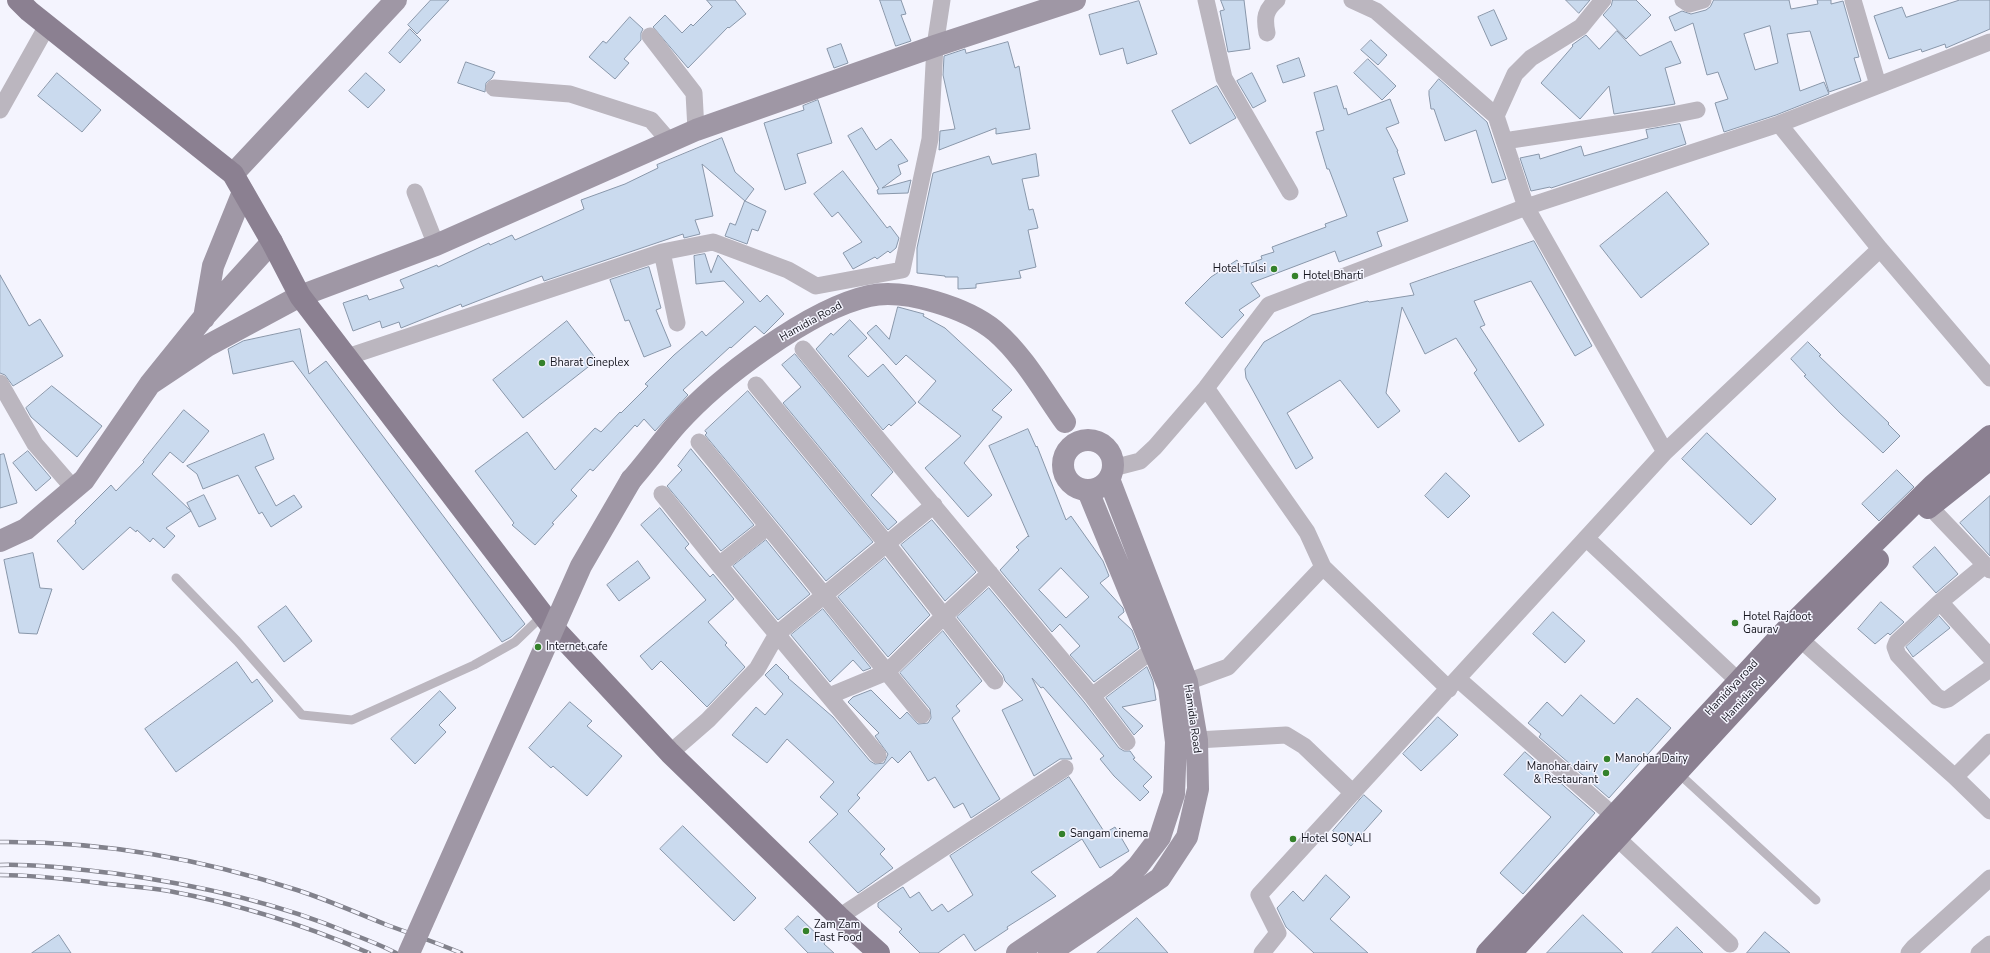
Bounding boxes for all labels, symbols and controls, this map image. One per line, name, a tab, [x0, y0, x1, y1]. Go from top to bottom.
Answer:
place label: Hotel Tulsi	[1213, 262, 1266, 276]
marker: Hotel Tulsi	[1269, 264, 1279, 274]
place label: Hotel Bharti	[1303, 269, 1363, 283]
marker: Hotel Bharti	[1290, 271, 1300, 281]
street label: Hamidia Road	[777, 299, 845, 345]
place label: Bharat Cineplex	[550, 356, 629, 370]
marker: Bharat Cineplex	[537, 358, 547, 368]
place label: Hotel Rajdoot Gaurav	[1743, 610, 1811, 636]
marker: Hotel Rajdoot Gaurav	[1730, 618, 1740, 628]
place label: Internet cafe	[546, 640, 608, 654]
marker: Internet cafe	[533, 642, 543, 652]
street label: Hamidiya road	[1703, 657, 1761, 719]
street label: Hamidia Rd	[1720, 674, 1768, 726]
street label: Hamidia Road	[1181, 684, 1203, 754]
place label: Manohar Dairy	[1615, 752, 1688, 766]
marker: Manohar Dairy	[1602, 754, 1612, 764]
place label: Manohar dairy & Restaurant	[1527, 760, 1598, 786]
marker: Manohar dairy & Restaurant	[1601, 768, 1611, 778]
place label: Sangam cinema	[1070, 827, 1148, 841]
marker: Sangam cinema	[1057, 829, 1067, 839]
place label: Hotel SONALI	[1301, 832, 1371, 846]
marker: Hotel SONALI	[1288, 834, 1298, 844]
place label: Zam Zam Fast Food	[814, 918, 862, 944]
marker: Zam Zam Fast Food	[801, 926, 811, 936]

